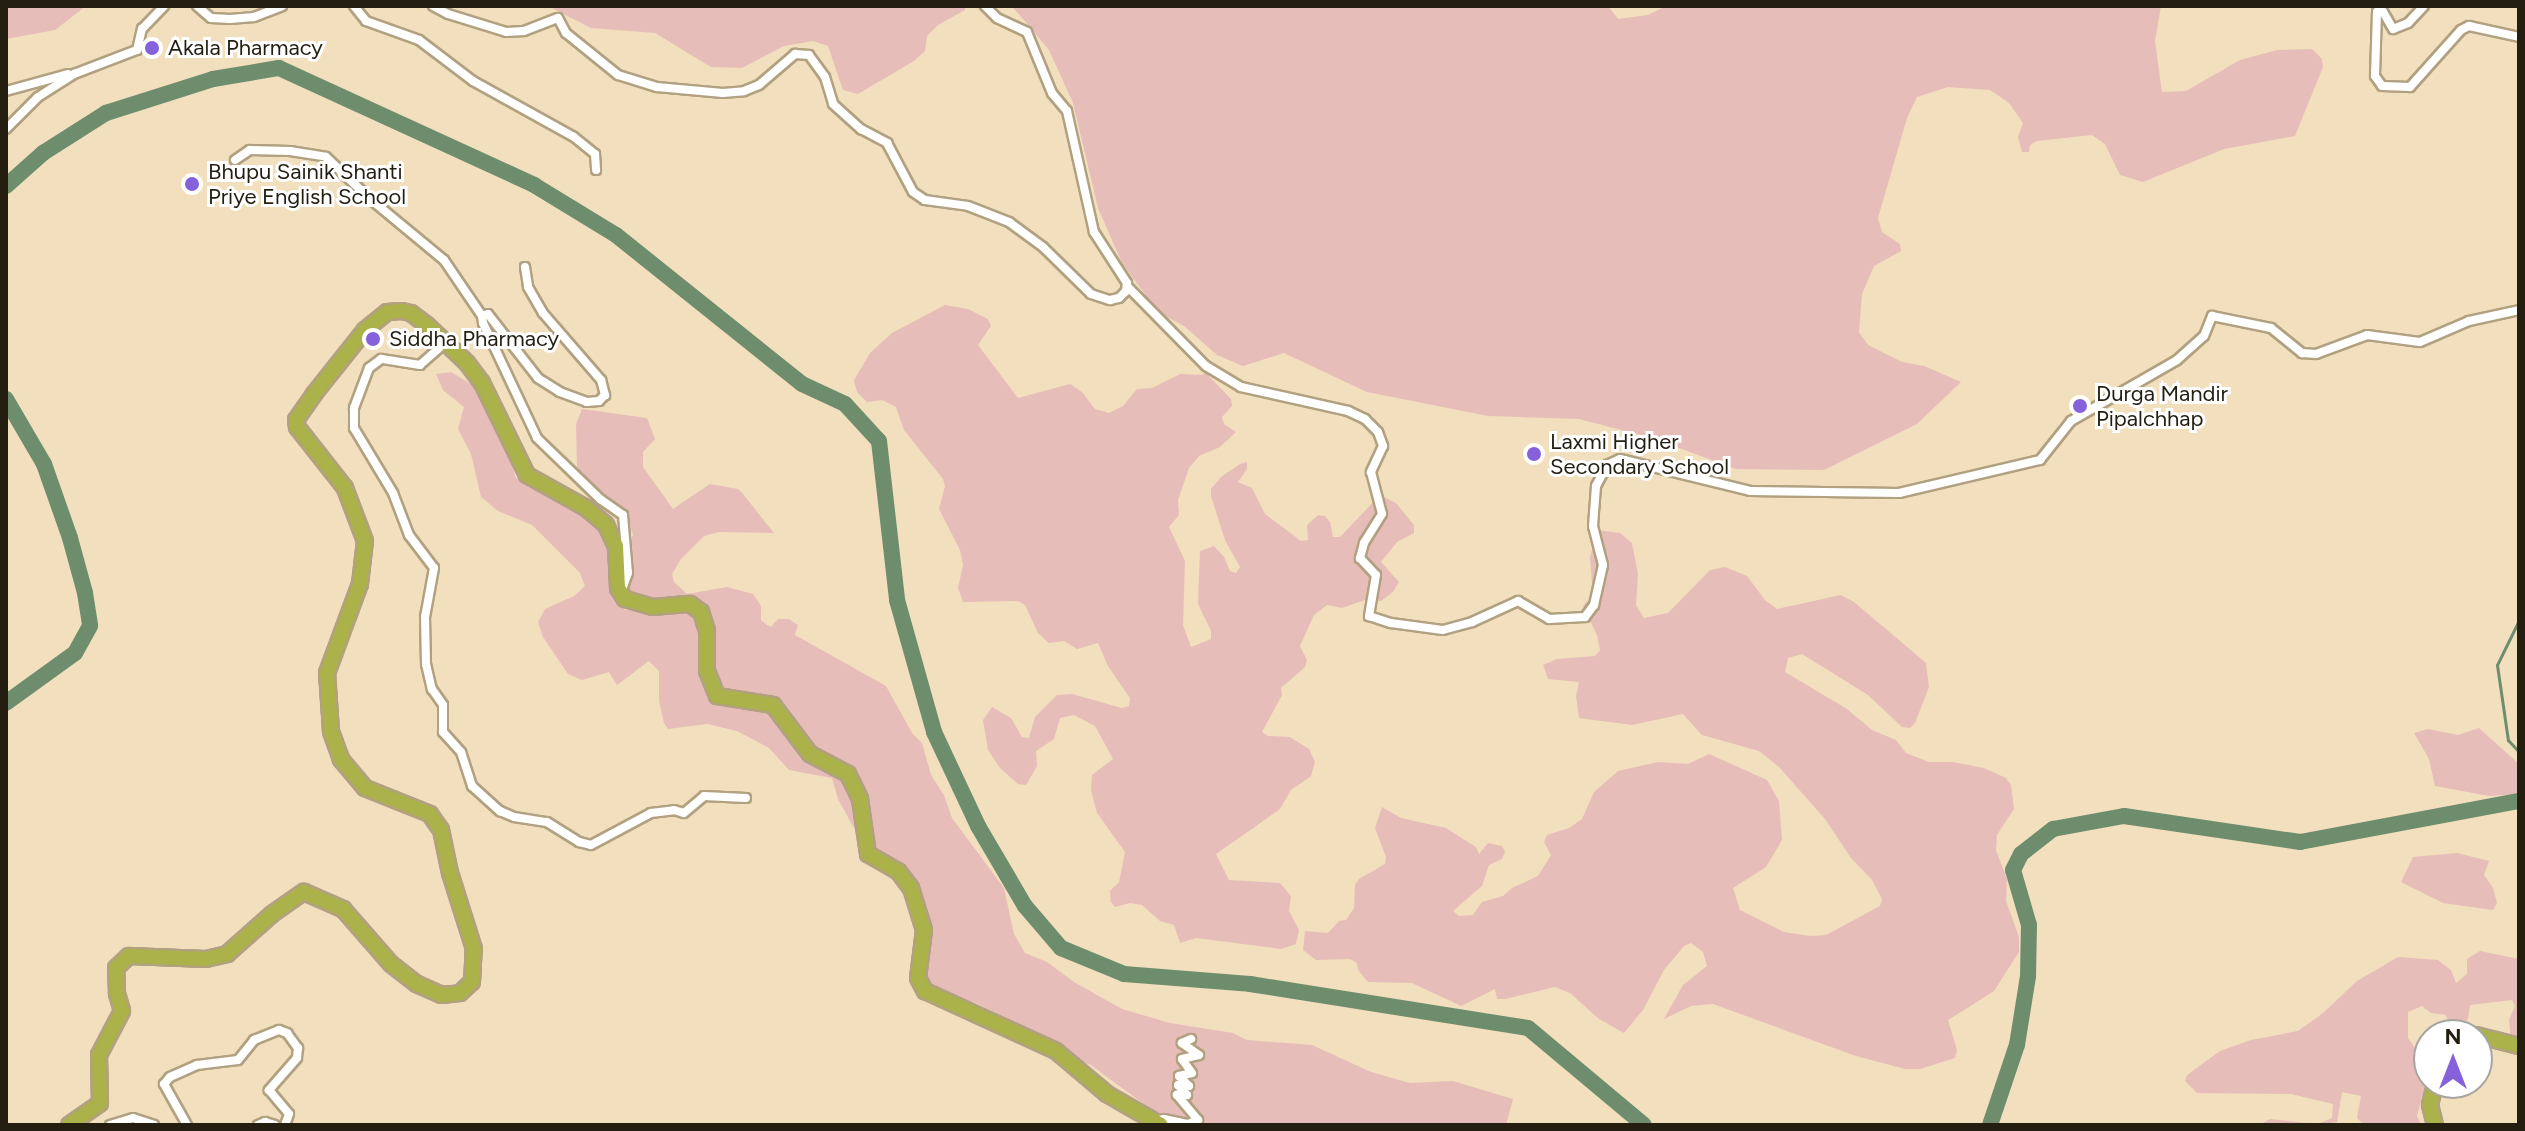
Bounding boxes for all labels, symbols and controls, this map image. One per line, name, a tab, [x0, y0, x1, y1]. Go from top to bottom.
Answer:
place label: Akala Pharmacy	[168, 35, 323, 61]
marker: Akala Pharmacy	[143, 39, 161, 57]
place label: Bhupu Sainik Shanti Priye English School	[208, 158, 406, 210]
marker: Bhupu Sainik Shanti Priye English School	[183, 175, 201, 193]
place label: Siddha Pharmacy	[389, 326, 559, 352]
marker: Siddha Pharmacy	[364, 330, 382, 348]
place label: Durga Mandir Pipalchhap	[2096, 380, 2228, 432]
marker: Durga Mandir Pipalchhap	[2071, 397, 2089, 415]
place label: Laxmi Higher Secondary School	[1550, 428, 1729, 480]
marker: Laxmi Higher Secondary School	[1525, 445, 1543, 463]
north arrow	[2413, 1019, 2493, 1099]
text: N	[2444, 1023, 2462, 1050]

